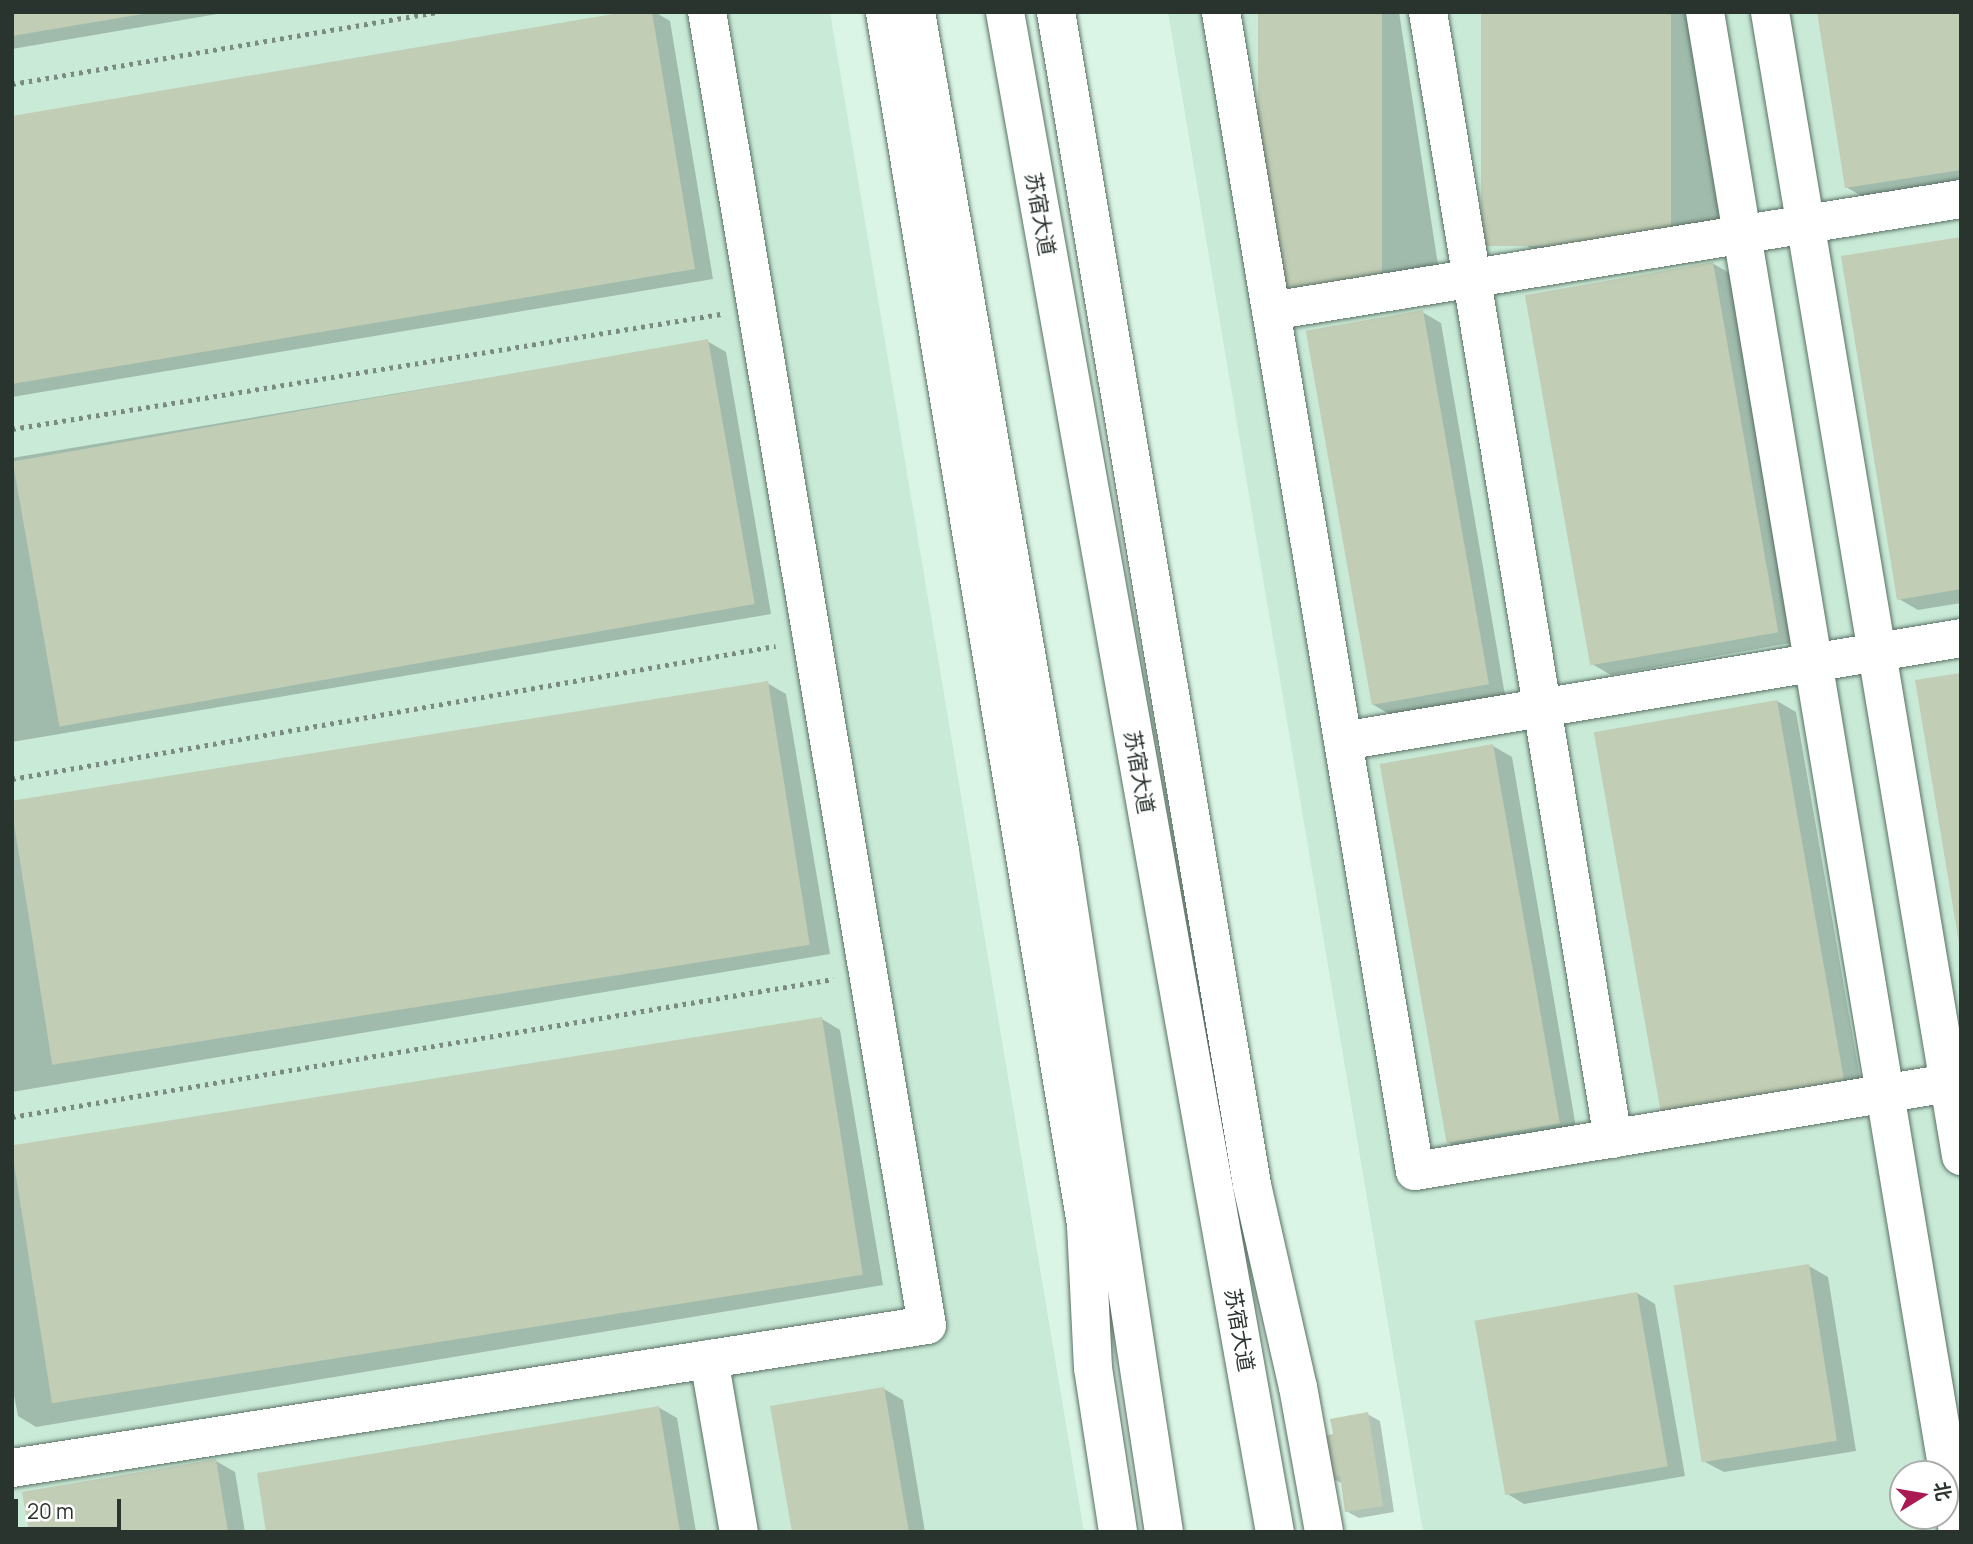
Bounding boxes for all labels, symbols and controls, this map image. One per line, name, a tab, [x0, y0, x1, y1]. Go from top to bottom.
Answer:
street label: 苏宿大道	[1021, 170, 1061, 258]
street label: 苏宿大道	[1120, 728, 1160, 816]
street label: 苏宿大道	[1220, 1286, 1260, 1374]
north arrow	[1889, 1460, 1959, 1530]
text: 北	[1928, 1480, 1957, 1503]
scale bar	[18, 1484, 124, 1528]
text: 20 m	[27, 1497, 74, 1525]

